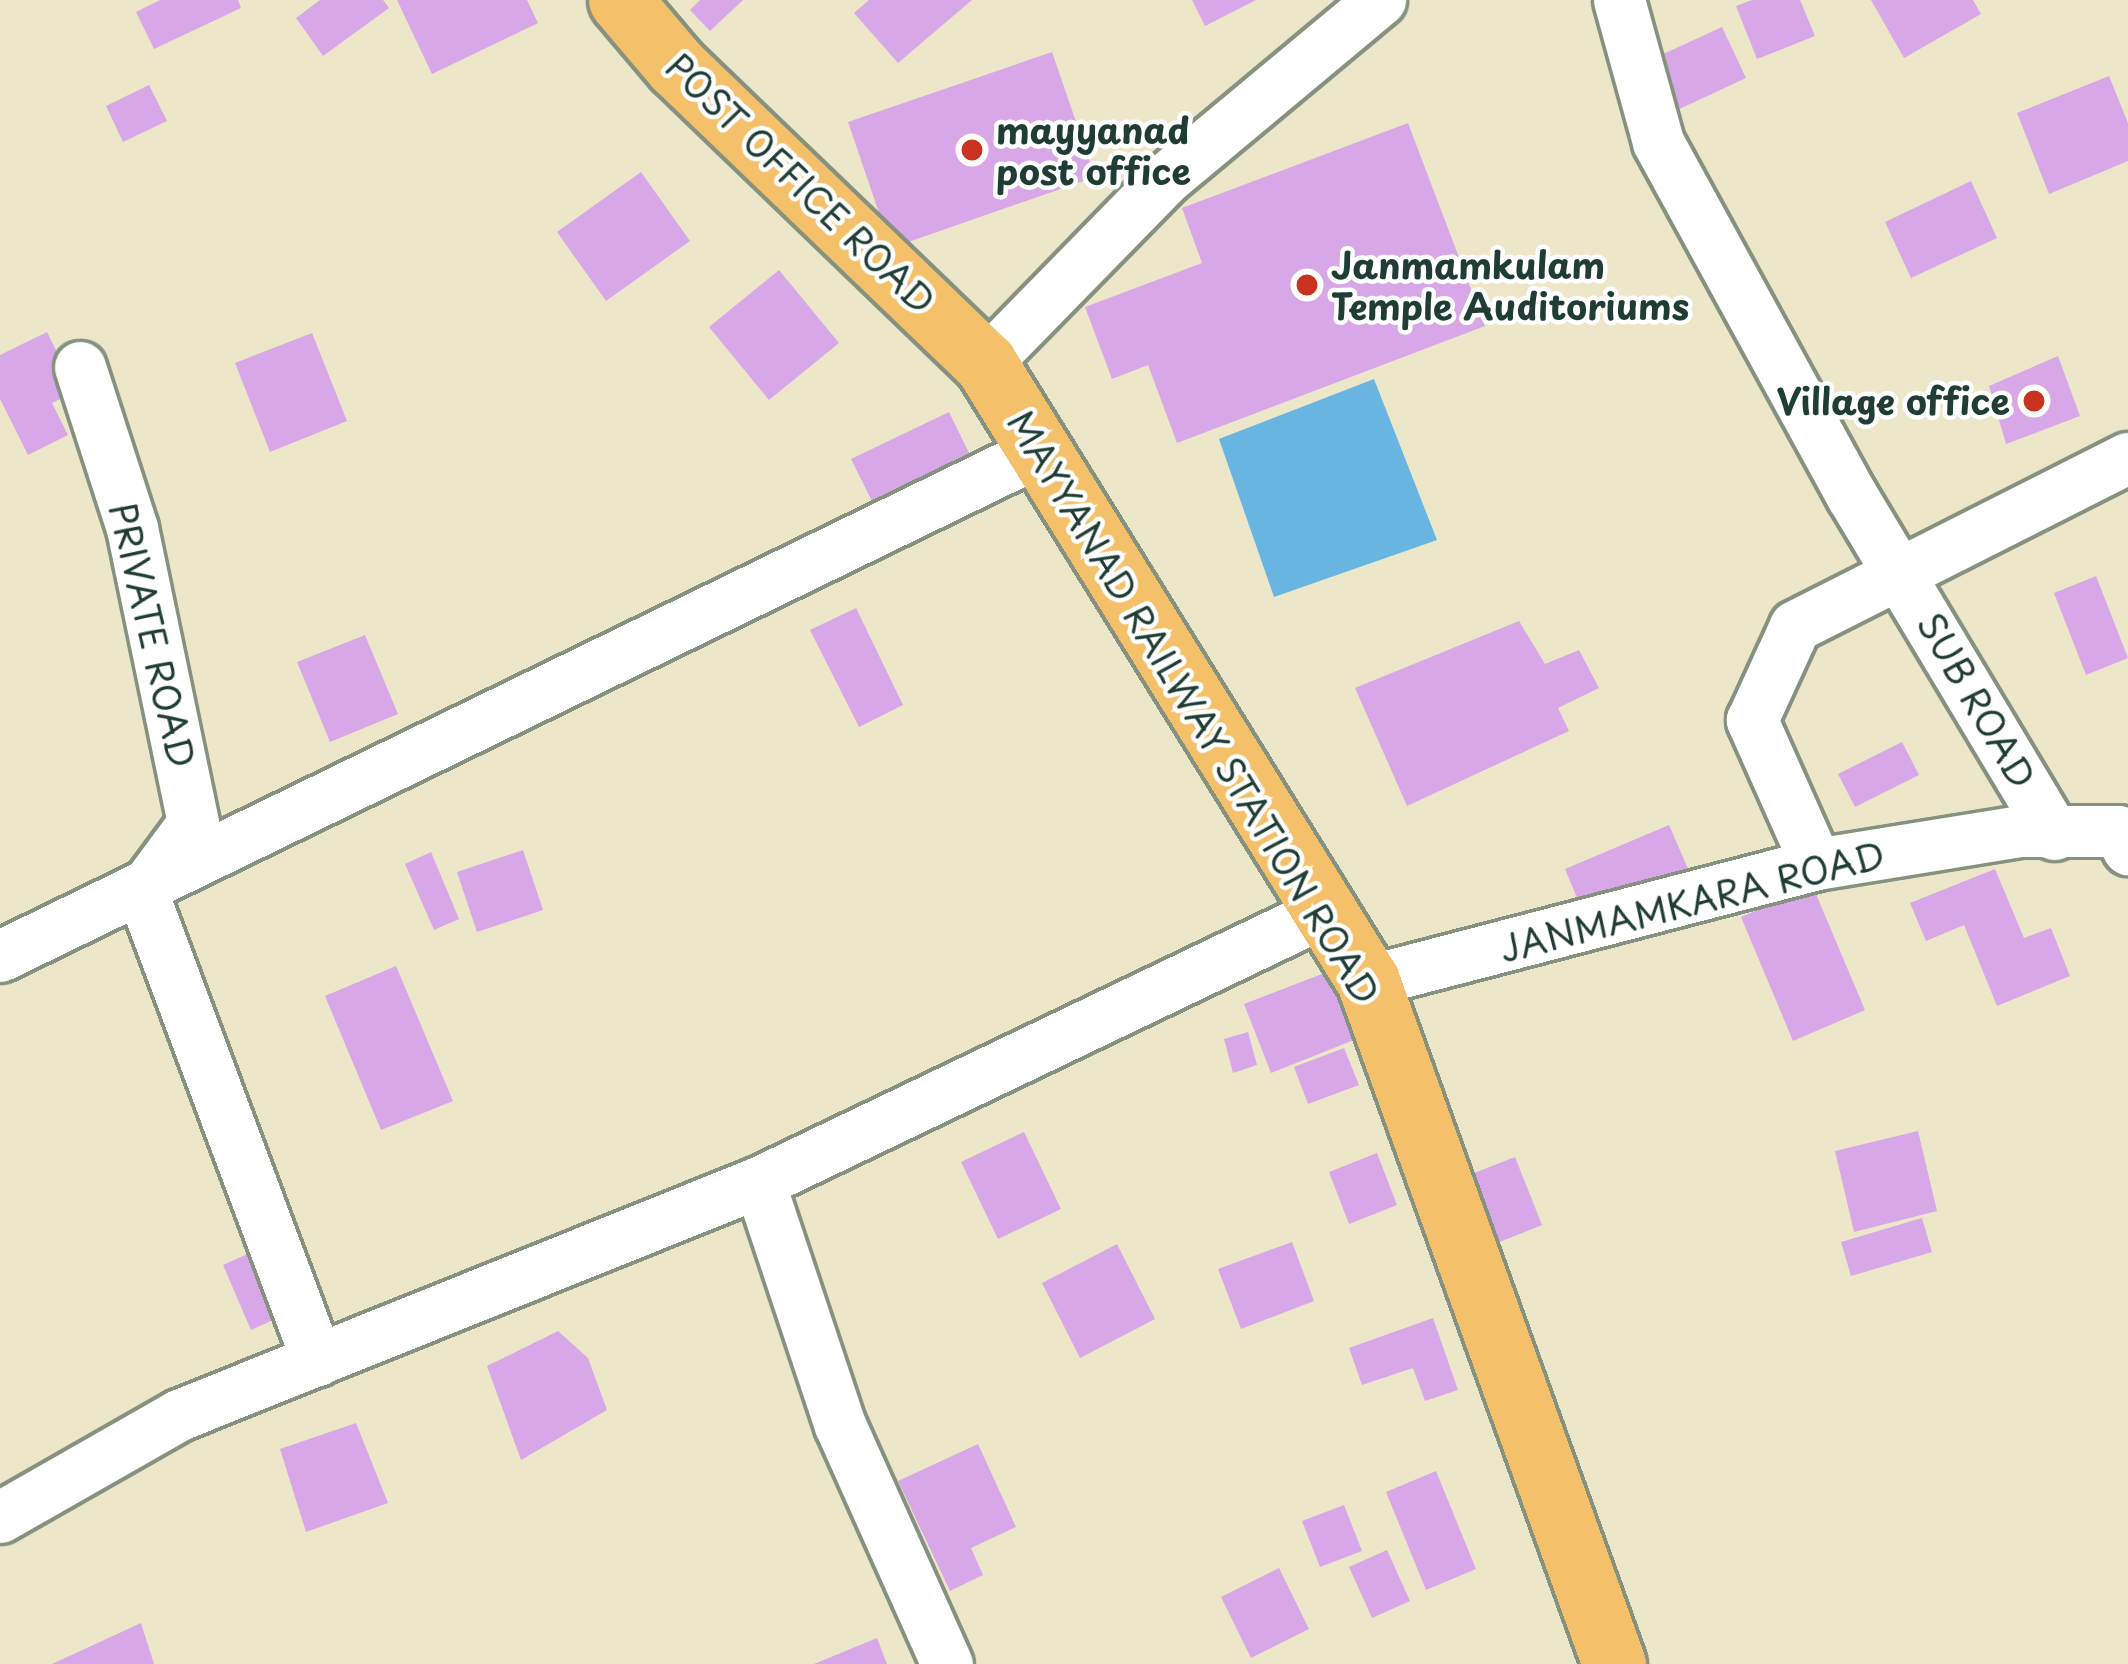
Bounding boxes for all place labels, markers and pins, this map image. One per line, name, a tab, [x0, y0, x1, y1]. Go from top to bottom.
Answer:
place label: mayyanad post office	[996, 107, 1190, 192]
marker: mayyanad post office	[959, 137, 985, 163]
place label: Janmamkulam Temple Auditoriums	[1331, 242, 1692, 327]
marker: Janmamkulam Temple Auditoriums	[1294, 272, 1320, 298]
place label: Village office	[1774, 379, 2010, 423]
marker: Village office	[2021, 388, 2047, 414]

